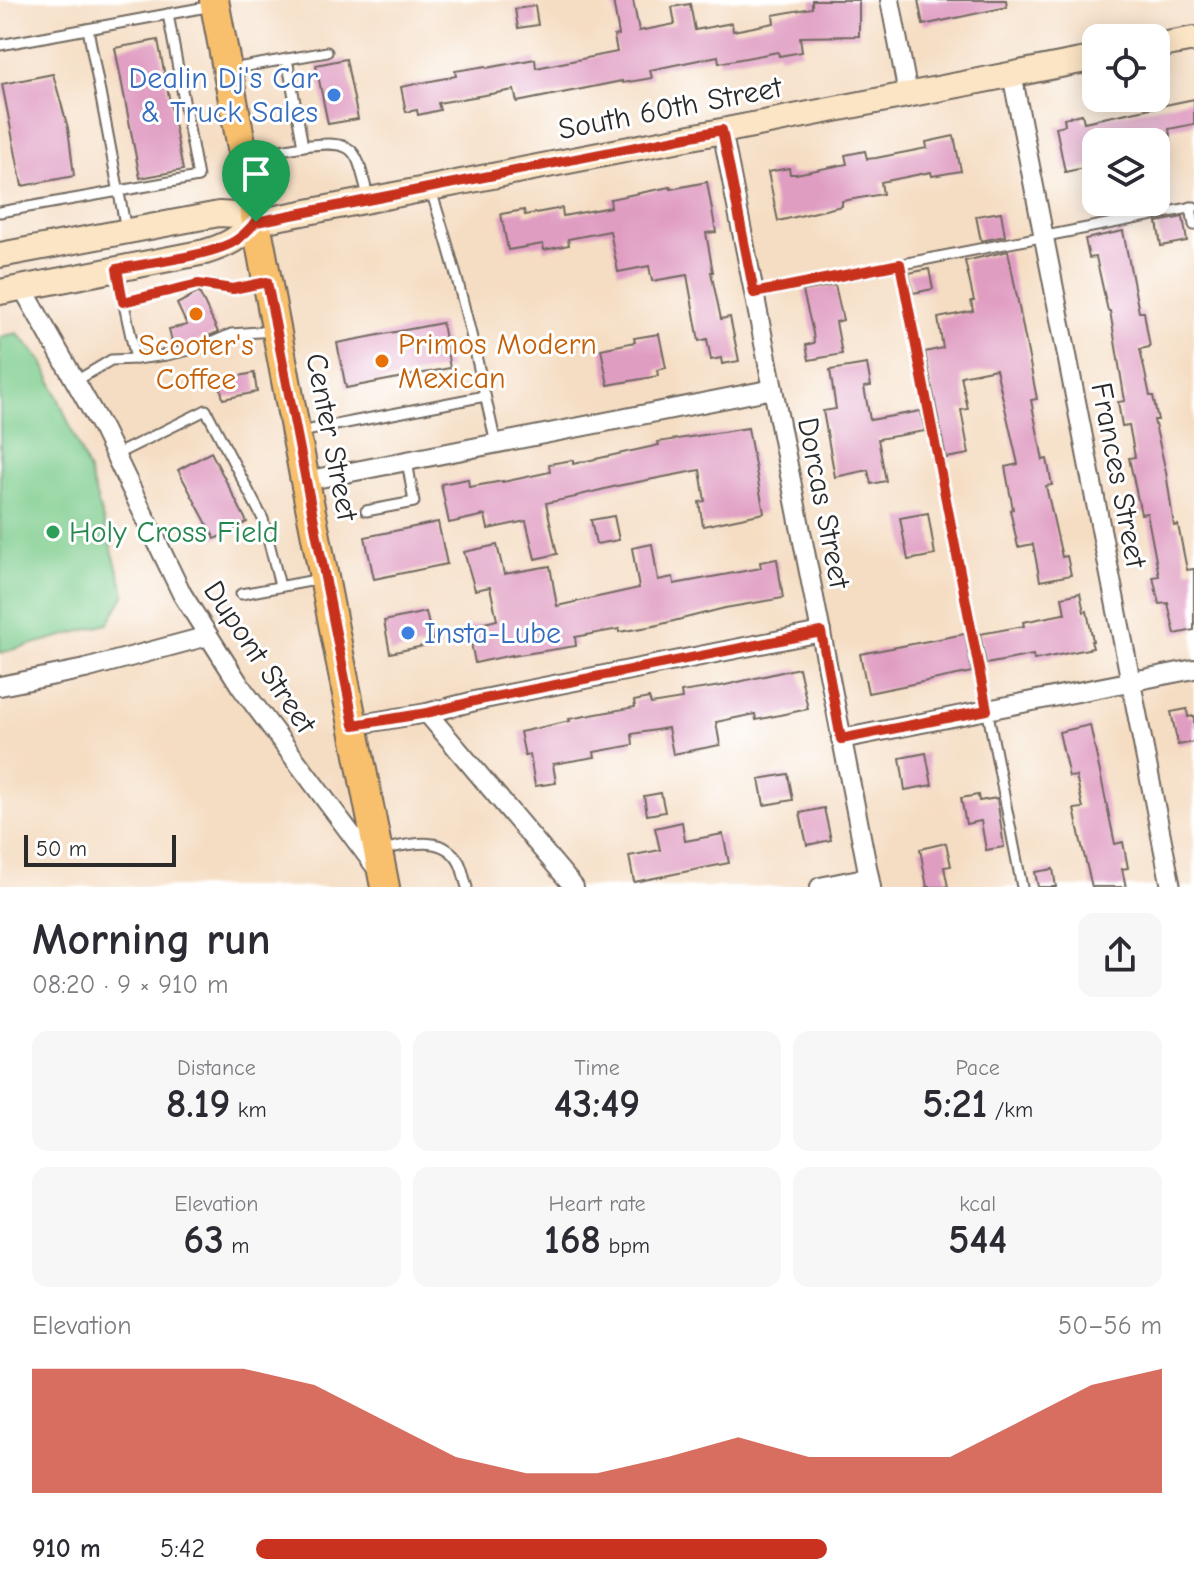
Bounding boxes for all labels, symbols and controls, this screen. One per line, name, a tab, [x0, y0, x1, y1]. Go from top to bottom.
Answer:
map controls	[1082, 24, 1170, 216]
button: locate	[1082, 24, 1170, 112]
place label: Dealin Dj's Car & Truck Sales	[128, 61, 318, 130]
street label: South 60th Street	[555, 69, 786, 147]
marker: Dealin Dj's Car & Truck Sales	[325, 86, 343, 104]
button: layers	[1082, 128, 1170, 216]
pin	[222, 140, 290, 222]
icon: arrive	[234, 152, 278, 196]
marker: Scooter's Coffee	[187, 305, 205, 323]
place label: Primos Modern Mexican	[398, 327, 597, 396]
place label: Scooter's Coffee	[138, 328, 254, 397]
street label: Center Street	[298, 350, 365, 525]
marker: Primos Modern Mexican	[373, 352, 391, 370]
street label: Frances Street	[1083, 380, 1154, 572]
street label: Dorcas Street	[790, 415, 857, 593]
place label: Holy Cross Field	[69, 515, 279, 550]
marker: Holy Cross Field	[44, 523, 62, 541]
street label: Dupont Street	[196, 574, 324, 741]
place label: Insta-Lube	[424, 616, 561, 651]
marker: Insta-Lube	[399, 624, 417, 642]
scale bar	[24, 831, 176, 867]
text: 50 m	[36, 836, 87, 862]
button: share	[1078, 913, 1162, 997]
text: Morning run	[32, 914, 271, 965]
text: 08:20 · 9 × 910 m	[32, 970, 228, 1000]
text: Distance	[177, 1055, 256, 1081]
text: Time	[574, 1055, 620, 1081]
text: Pace	[955, 1055, 1000, 1081]
text: 8.19	[166, 1081, 230, 1127]
text: 43:49	[554, 1081, 640, 1127]
text: 5:21	[922, 1081, 987, 1127]
text: km	[230, 1097, 267, 1123]
text: /km	[987, 1097, 1033, 1123]
text: Elevation	[174, 1191, 258, 1217]
text: Heart rate	[548, 1191, 645, 1217]
text: kcal	[959, 1191, 996, 1217]
text: 63	[183, 1217, 224, 1263]
text: 168	[544, 1217, 601, 1263]
text: 544	[948, 1217, 1007, 1263]
text: m	[224, 1233, 249, 1259]
text: bpm	[601, 1233, 650, 1259]
text: Elevation	[32, 1311, 132, 1341]
text: 50–56 m	[1058, 1311, 1162, 1341]
text: 910 m	[32, 1534, 101, 1564]
text: 5:42	[160, 1534, 205, 1564]

